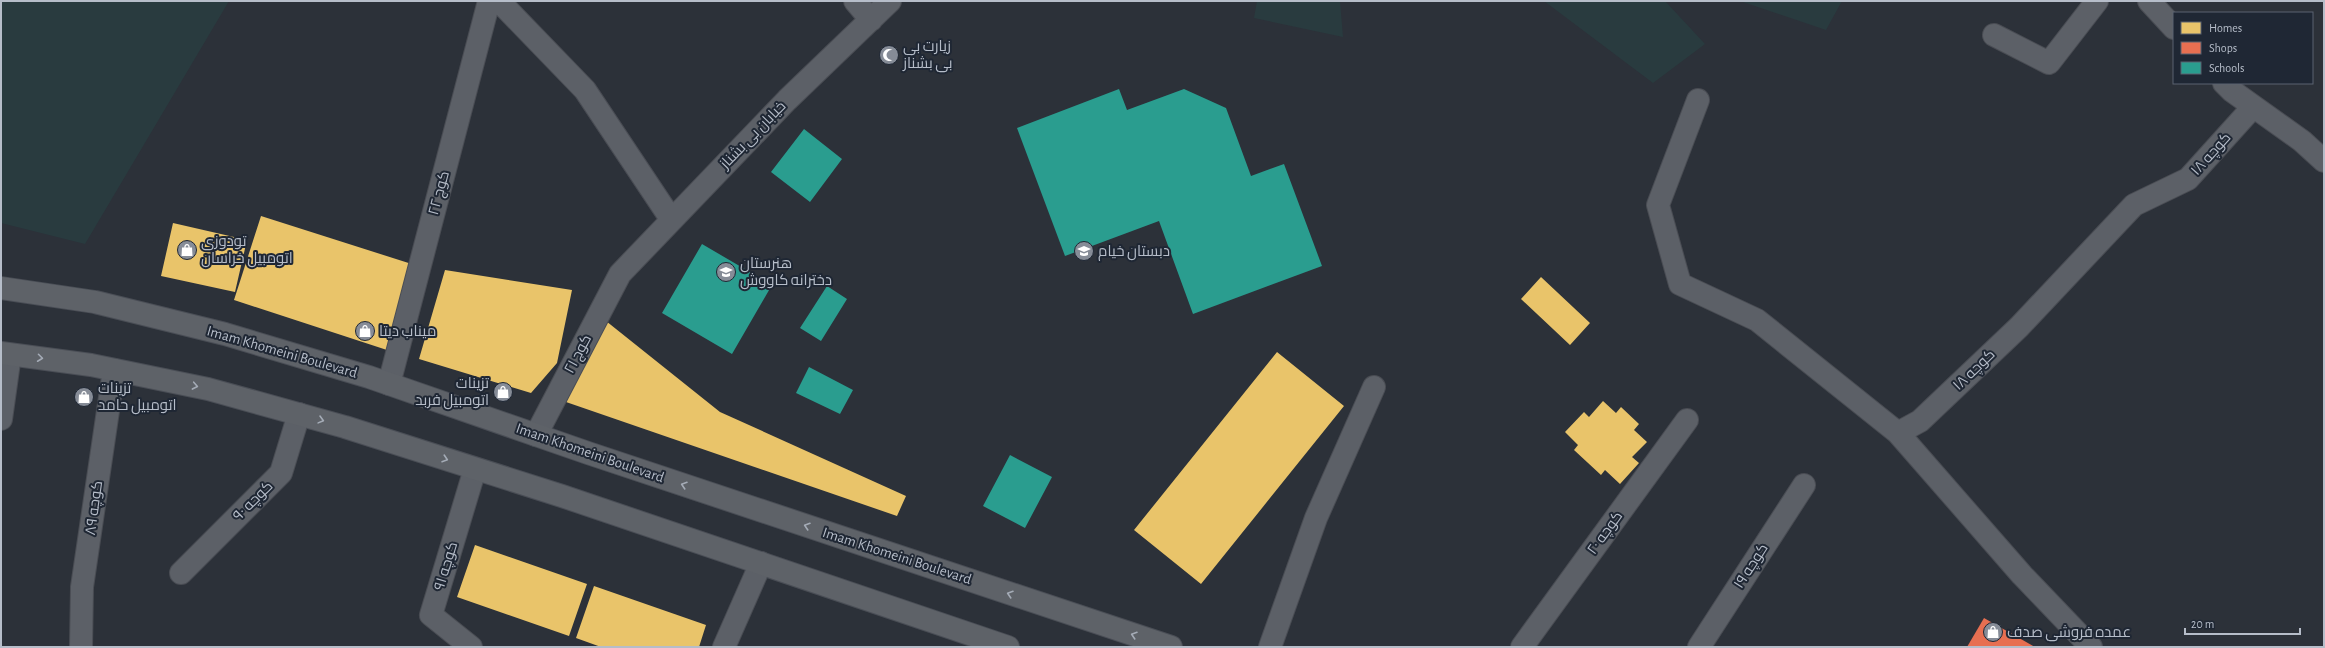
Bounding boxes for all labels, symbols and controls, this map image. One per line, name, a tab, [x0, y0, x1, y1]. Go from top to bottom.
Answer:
legend	[2173, 12, 2313, 84]
text: Homes	[2209, 22, 2242, 34]
place label: زیارت بی بی بشناز	[902, 39, 952, 73]
text: Shops	[2209, 42, 2237, 54]
mosque icon: زیارت بی بی بشناز	[878, 44, 900, 66]
text: Schools	[2209, 62, 2244, 74]
street label: خیابان بی بشناز	[716, 98, 790, 174]
street label: کوچه ۱۸	[2188, 130, 2235, 179]
street label: کوچ ۲۲	[426, 169, 455, 217]
place label: تودوزی اتومبیل خراسان	[201, 234, 293, 268]
shop icon: تودوزی اتومبیل خراسان	[176, 239, 198, 261]
school or university icon: دبستان خیام	[1073, 240, 1095, 262]
place label: دبستان خیام	[1098, 244, 1170, 261]
place label: هنرستان دخترانه کاووش	[740, 256, 832, 290]
school or university icon: هنرستان دخترانه کاووش	[715, 261, 737, 283]
shop icon: میناب دیتا	[354, 320, 376, 342]
street label: Imam Khomeini Boulevard	[205, 323, 359, 381]
place label: میناب دیتا	[379, 324, 436, 339]
street label: کوچ ۲۱	[562, 332, 597, 377]
street label: کوچه ۱۸	[1950, 347, 1999, 395]
one-way arrow	[37, 354, 43, 363]
place label: تزینات اتومبیل فربد	[415, 376, 489, 410]
place label: تزینات اتومبیل حامد	[98, 381, 177, 415]
shop icon: تزینات اتومبیل فربد	[492, 381, 514, 403]
one-way arrow	[192, 382, 198, 390]
shop icon: تزینات اتومبیل حامد	[73, 386, 95, 408]
one-way arrow	[317, 415, 324, 424]
street label: Imam Khomeini Boulevard	[514, 421, 666, 486]
one-way arrow	[441, 454, 448, 463]
street label: کوچه ۹۰	[230, 478, 277, 525]
street label: کوچه ۸۹	[83, 480, 107, 536]
one-way arrow	[681, 481, 688, 490]
street label: کوچه ۲۰	[1584, 509, 1627, 558]
one-way arrow	[804, 522, 811, 531]
street label: Imam Khomeini Boulevard	[821, 525, 974, 587]
street label: کوچه ۹۱	[432, 540, 462, 593]
street label: کوچه ۱۹	[1731, 541, 1773, 592]
one-way arrow	[1007, 590, 1014, 599]
scale bar	[2185, 610, 2300, 636]
text: 20 m	[2191, 618, 2214, 630]
shop icon: عمده فروشی صدف	[1982, 621, 2004, 643]
place label: عمده فروشی صدف	[2007, 624, 2131, 642]
one-way arrow	[1130, 631, 1137, 639]

